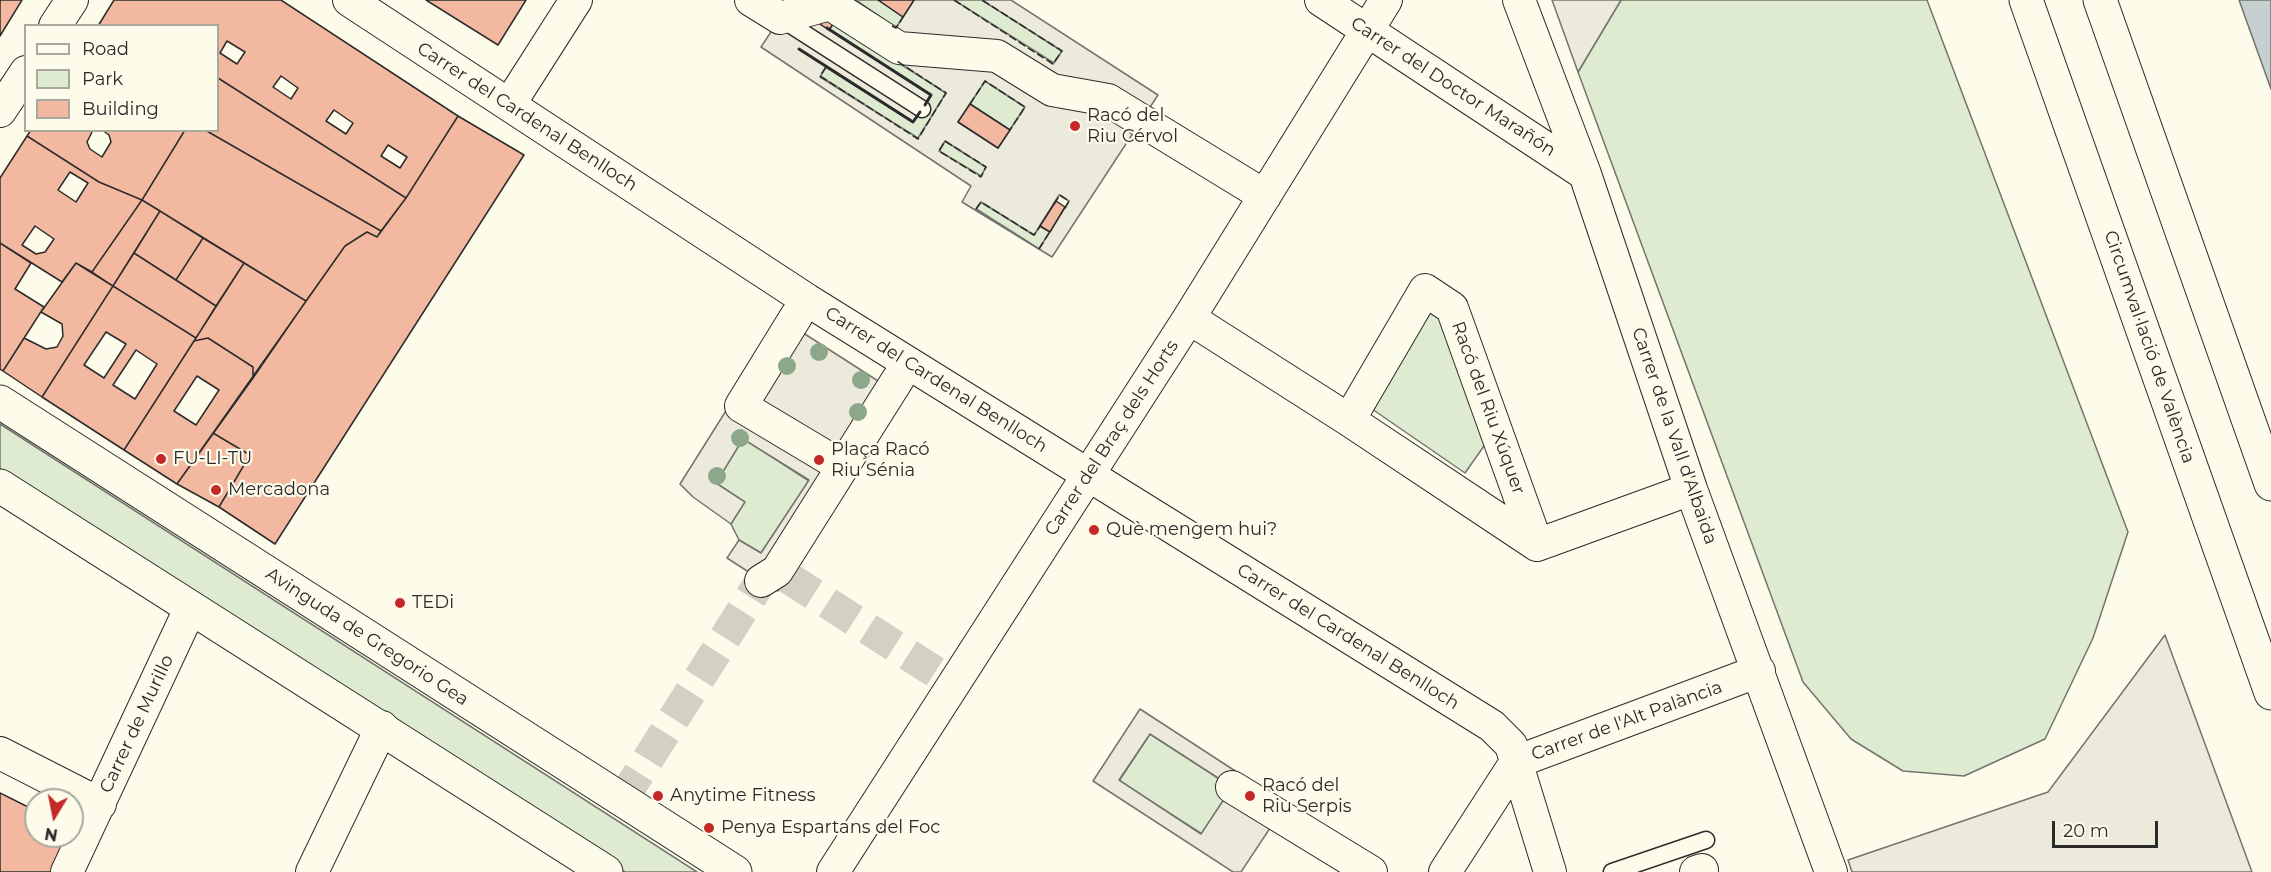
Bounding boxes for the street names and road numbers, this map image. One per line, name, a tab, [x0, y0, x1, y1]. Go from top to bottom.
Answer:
street label: Carrer del Doctor Marañón	[1347, 13, 1559, 161]
street label: Carrer del Cardenal Benlloch	[413, 38, 641, 196]
street label: Circumval·lació de València	[2099, 228, 2199, 466]
street label: Carrer del Cardenal Benlloch	[821, 302, 1051, 458]
street label: Racó del Riu Xúquer	[1447, 318, 1529, 498]
street label: Carrer de la Vall d'Albaida	[1627, 325, 1721, 547]
street label: Carrer del Braç dels Horts	[1041, 336, 1183, 540]
street label: Carrer del Cardenal Benlloch	[1233, 559, 1463, 715]
street label: Avinguda de Gregorio Gea	[262, 563, 472, 711]
street label: Carrer de Murillo	[95, 651, 179, 797]
street label: Carrer de l'Alt Palància	[1529, 676, 1725, 766]

